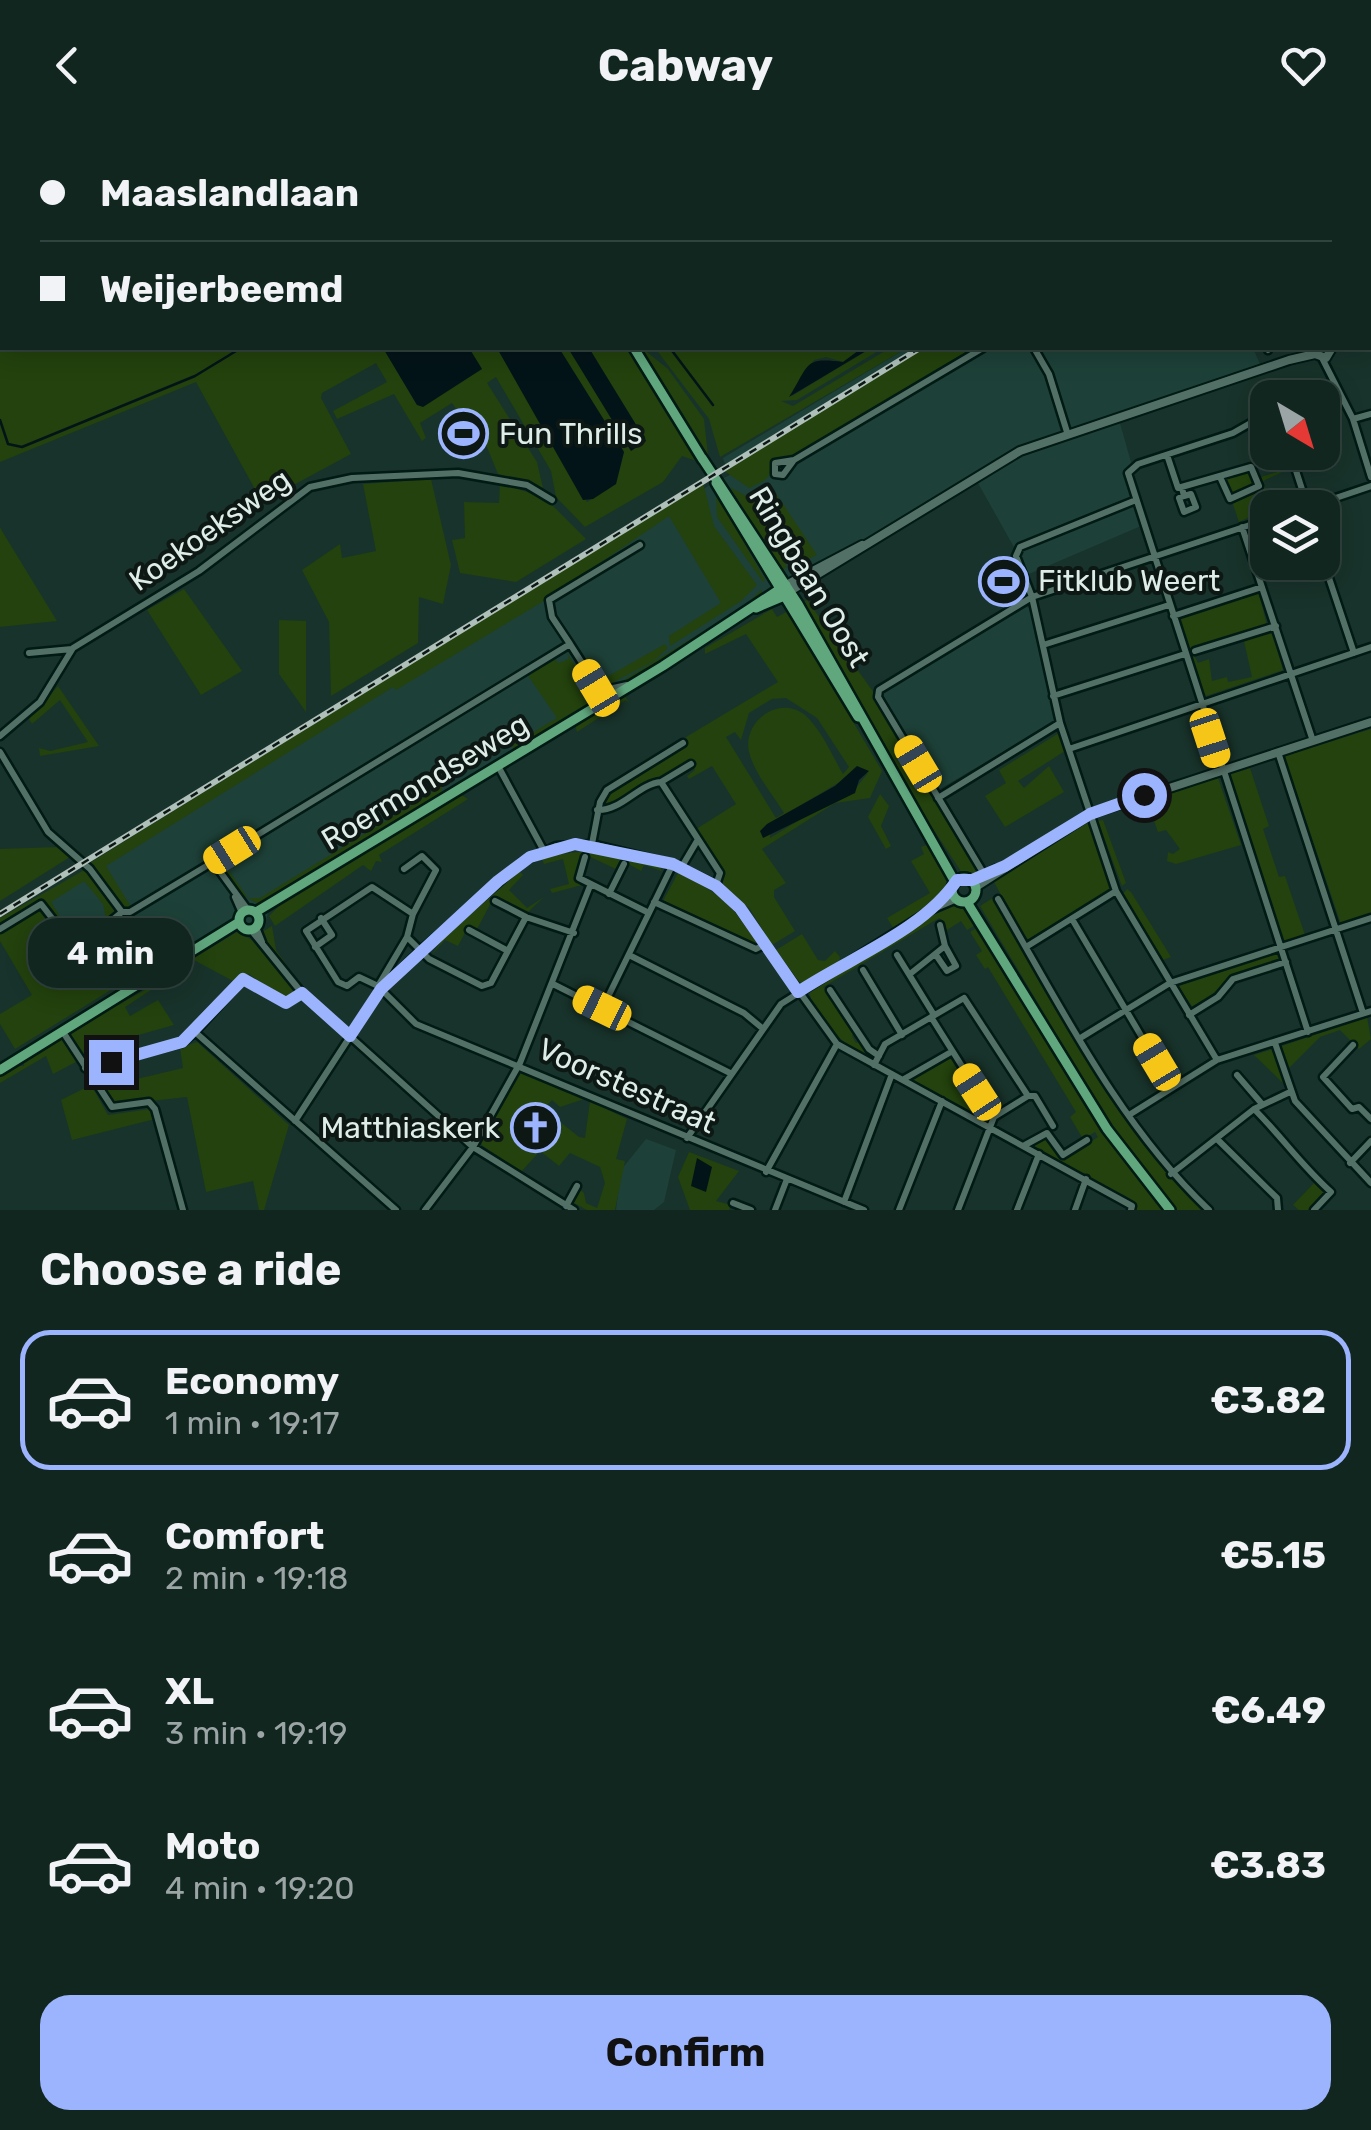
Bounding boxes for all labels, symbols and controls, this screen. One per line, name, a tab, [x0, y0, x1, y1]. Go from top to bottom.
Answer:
icon: back	[40, 38, 95, 93]
icon: heart	[1276, 38, 1331, 93]
text: Cabway	[598, 39, 773, 92]
text: Maaslandlaan	[100, 170, 359, 216]
text: Weijerbeemd	[100, 266, 344, 312]
north arrow	[1250, 380, 1340, 470]
map controls	[1250, 380, 1340, 580]
sports icon: Fun Thrills	[438, 408, 490, 460]
place label: Fun Thrills	[499, 416, 643, 452]
street label: Koekoeksweg	[123, 461, 297, 599]
street label: Ringbaan Oost	[741, 480, 877, 674]
button: layers	[1250, 490, 1340, 580]
sports icon: Fitklub Weert	[977, 555, 1029, 607]
place label: Fitklub Weert	[1038, 563, 1220, 599]
car	[568, 655, 624, 721]
car	[1186, 705, 1234, 771]
street label: Roermondseweg	[315, 706, 535, 858]
car	[890, 731, 946, 797]
route start	[1122, 773, 1167, 818]
car	[199, 821, 265, 879]
callout: 4 min	[28, 917, 194, 987]
text: 4 min	[67, 934, 154, 972]
car	[568, 981, 636, 1035]
car	[1129, 1029, 1185, 1095]
street label: Voorstestraat	[533, 1031, 722, 1141]
route end	[89, 1040, 134, 1085]
car	[948, 1059, 1006, 1125]
church icon: Matthiaskerk	[509, 1102, 561, 1154]
place label: Matthiaskerk	[320, 1110, 501, 1146]
text: Choose a ride	[40, 1243, 342, 1296]
icon: car	[45, 1355, 135, 1445]
text: Economy	[165, 1358, 339, 1404]
text: €3.82	[1210, 1377, 1326, 1423]
text: 1 min · 19:17	[165, 1404, 339, 1442]
icon: car	[45, 1510, 135, 1600]
text: Comfort	[165, 1513, 324, 1559]
text: €5.15	[1220, 1532, 1326, 1578]
text: 2 min · 19:18	[165, 1559, 348, 1597]
icon: car	[45, 1665, 135, 1755]
text: XL	[165, 1668, 214, 1714]
text: €6.49	[1211, 1687, 1326, 1733]
text: 3 min · 19:19	[165, 1714, 347, 1752]
icon: car	[45, 1820, 135, 1910]
text: Moto	[165, 1823, 261, 1869]
text: €3.83	[1210, 1842, 1326, 1888]
text: 4 min · 19:20	[165, 1869, 355, 1907]
button: Confirm	[40, 1995, 1331, 2110]

